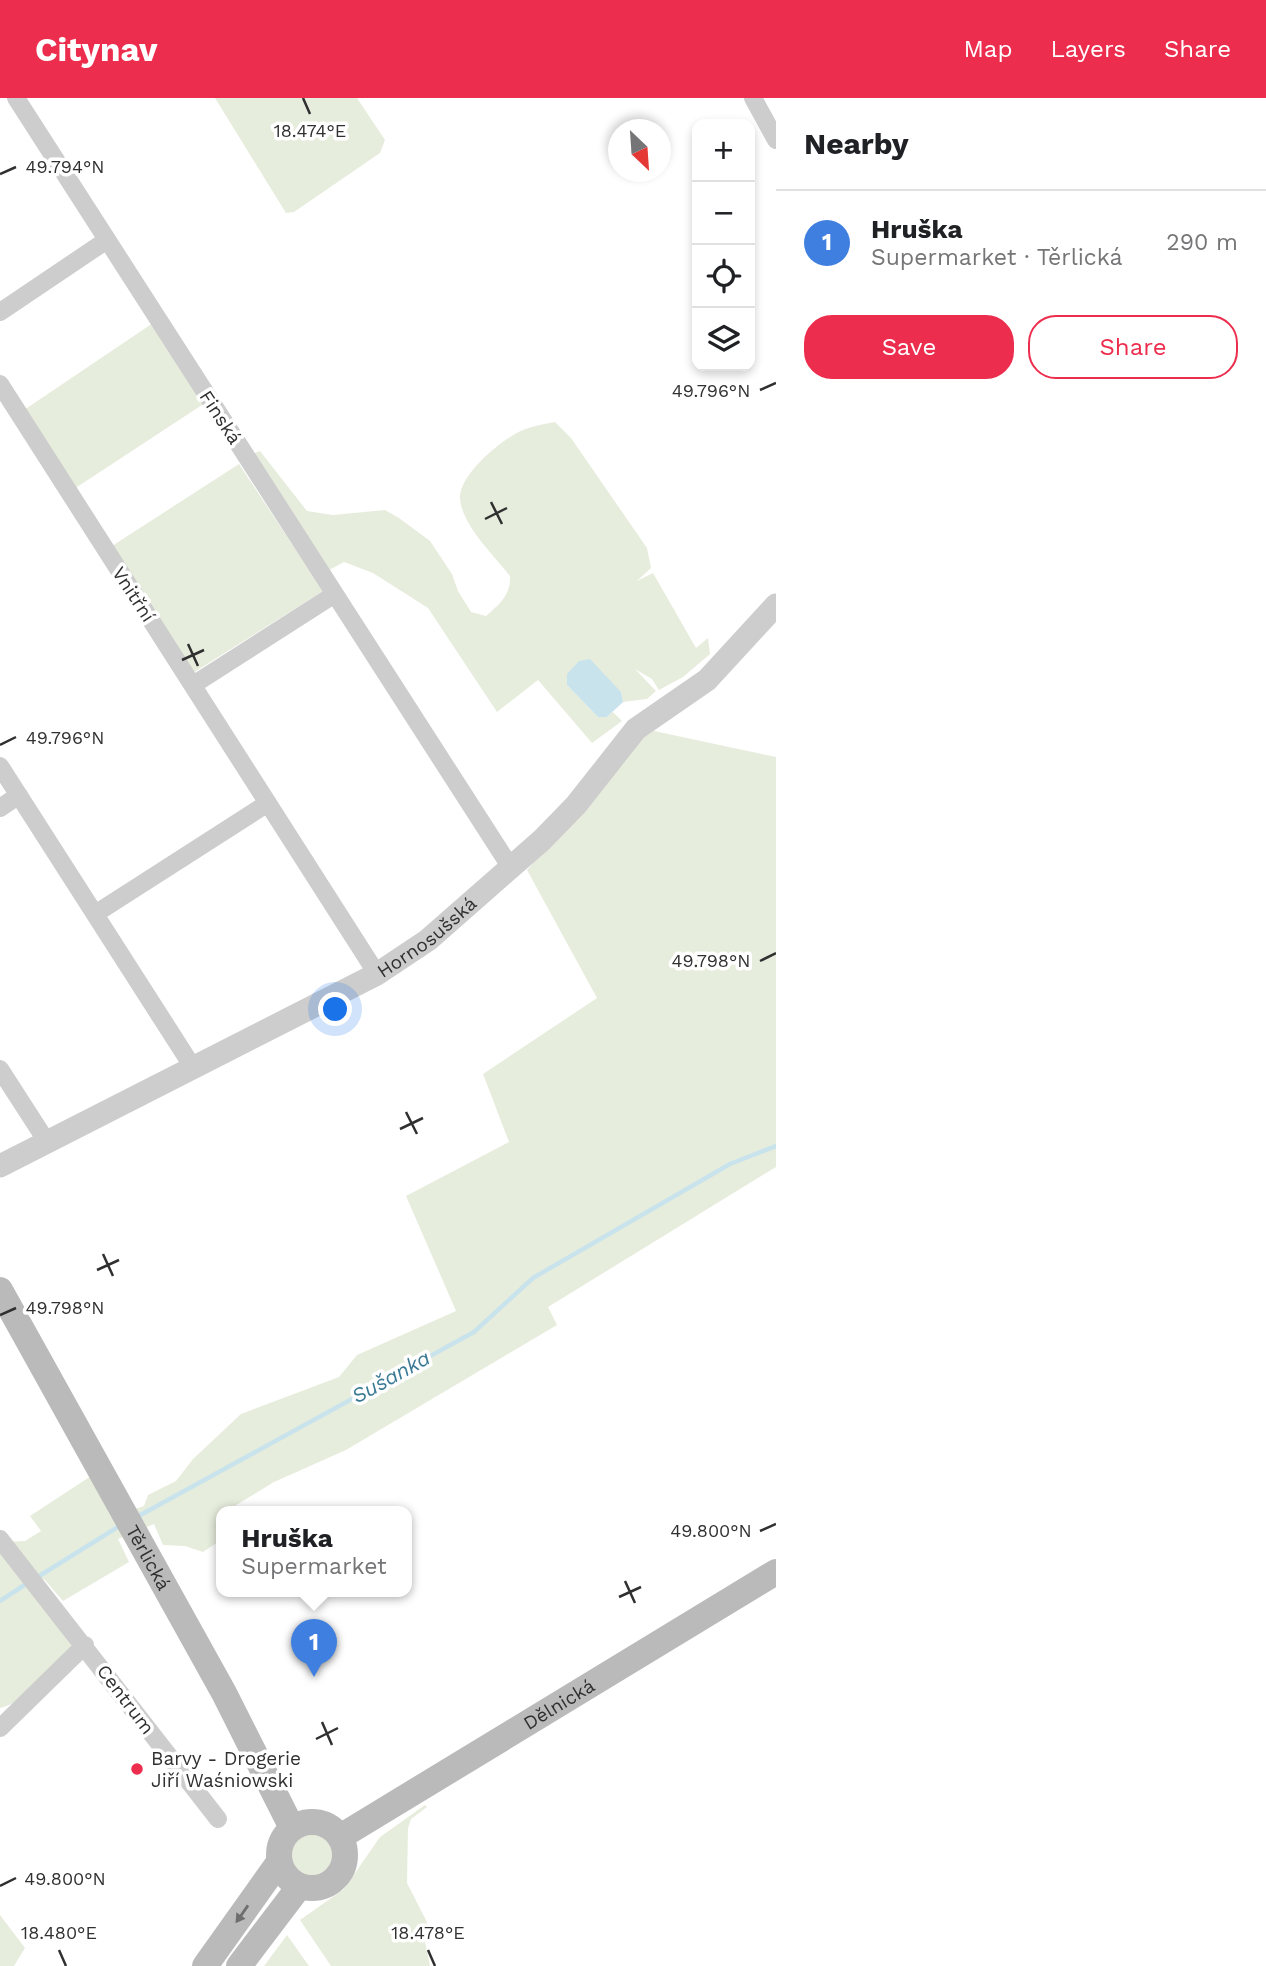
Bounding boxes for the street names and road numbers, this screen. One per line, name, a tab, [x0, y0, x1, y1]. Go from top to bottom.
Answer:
street label: Finská	[195, 386, 247, 449]
street label: Vnitřní	[107, 562, 160, 626]
street label: Hornosušská	[373, 892, 481, 983]
street label: Těrlická	[121, 1521, 176, 1595]
street label: Centrum	[92, 1660, 159, 1739]
street label: Dělnická	[519, 1674, 599, 1735]

